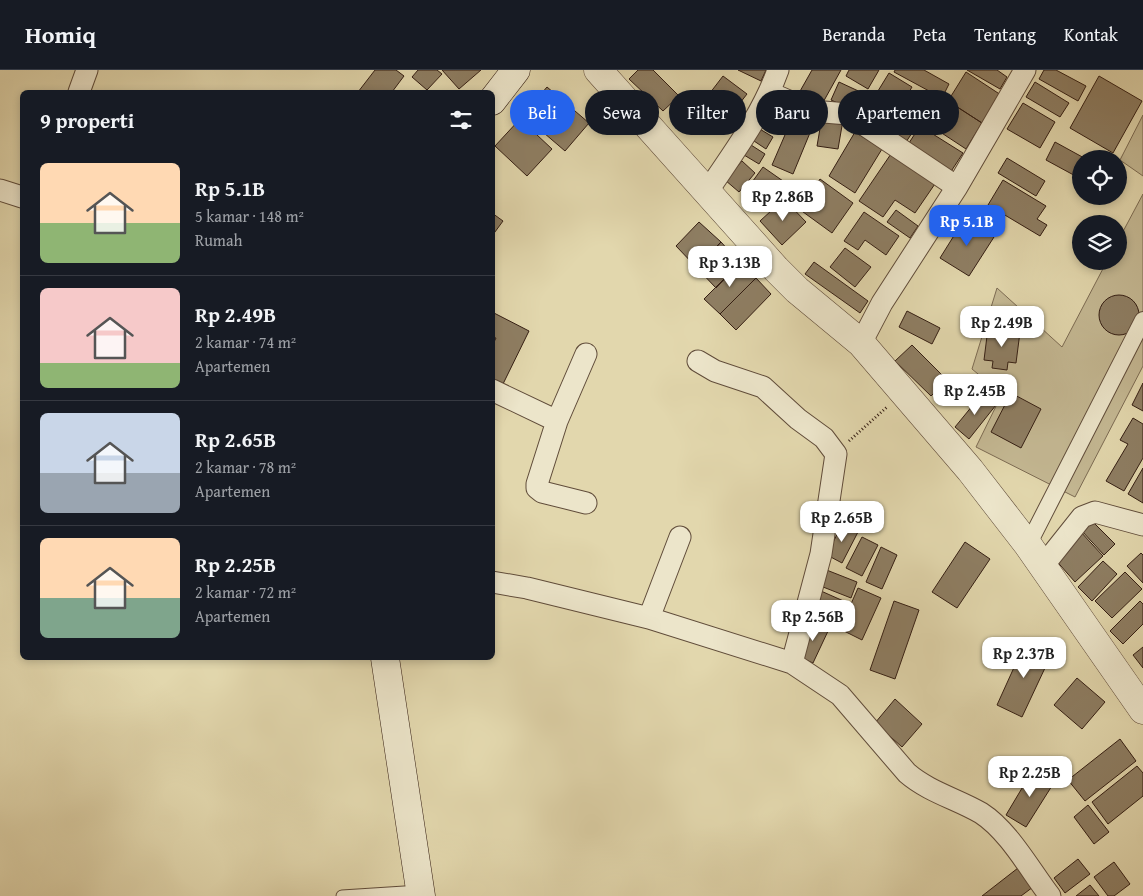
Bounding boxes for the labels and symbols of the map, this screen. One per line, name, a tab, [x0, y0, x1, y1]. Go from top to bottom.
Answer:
pin: Rp 2.86B	[731, 180, 835, 222]
pin: Rp 5.1B	[921, 204, 1013, 247]
pin: Rp 3.13B	[678, 246, 782, 288]
pin: Rp 2.49B	[950, 306, 1054, 348]
pin: Rp 2.45B	[923, 374, 1027, 416]
pin: Rp 2.65B	[790, 500, 894, 543]
pin: Rp 2.56B	[761, 600, 865, 642]
pin: Rp 2.37B	[972, 636, 1076, 679]
pin: Rp 2.25B	[978, 756, 1082, 798]

